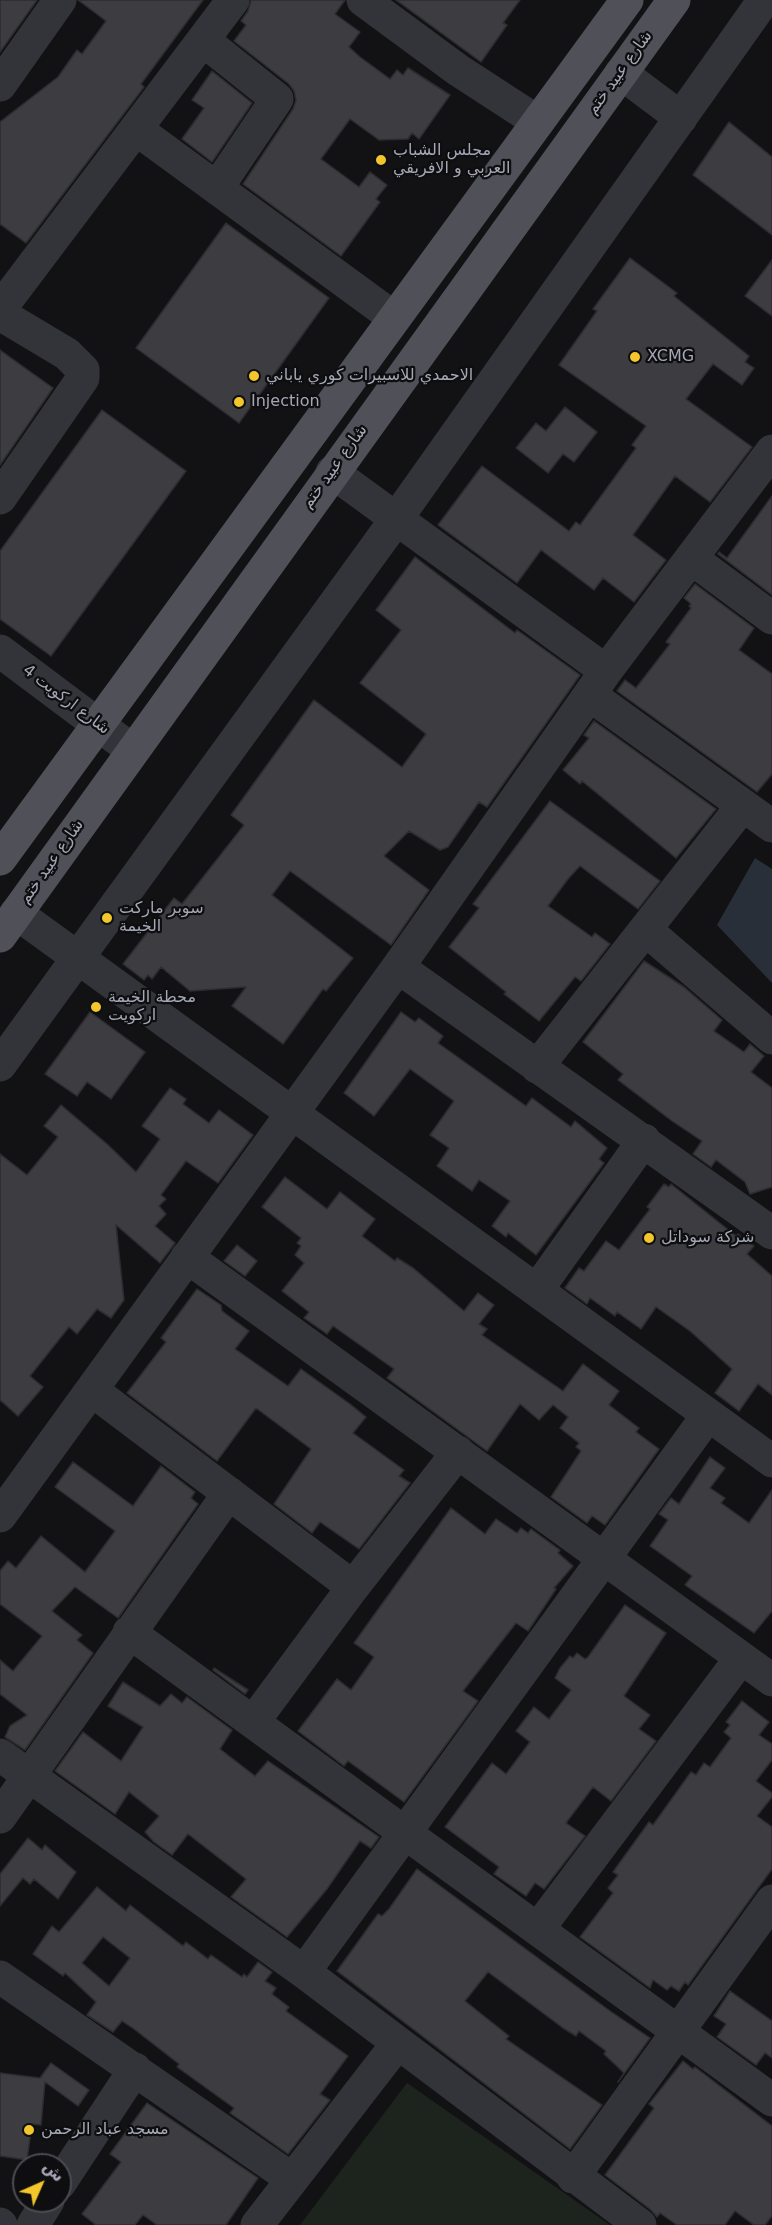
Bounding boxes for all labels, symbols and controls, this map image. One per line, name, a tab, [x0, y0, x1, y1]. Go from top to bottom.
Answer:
street label: شارع عبيد ختم	[583, 27, 657, 119]
place label: مجلس الشباب العربي و الافريقي	[393, 141, 510, 179]
marker: مجلس الشباب العربي و الافريقي	[374, 153, 388, 167]
place label: XCMG	[647, 347, 694, 367]
marker: XCMG	[628, 350, 642, 364]
place label: الاحمدي للاسبيرات كوري ياباني	[266, 366, 473, 386]
marker: الاحمدي للاسبيرات كوري ياباني	[247, 369, 261, 383]
place label: Injection	[251, 392, 320, 412]
marker: Injection	[232, 395, 246, 409]
street label: شارع عبيد ختم	[298, 421, 372, 513]
street label: شارع اركويت 4	[19, 661, 113, 739]
street label: شارع عبيد ختم	[16, 816, 88, 908]
place label: سوبر ماركت الخيمة	[119, 899, 204, 937]
marker: سوبر ماركت الخيمة	[100, 911, 114, 925]
place label: محطة الخيمة اركويت	[108, 988, 196, 1026]
marker: محطة الخيمة اركويت	[89, 1000, 103, 1014]
place label: شركة سوداتل	[661, 1228, 754, 1248]
marker: شركة سوداتل	[642, 1231, 656, 1245]
place label: مسجد عباد الرحمن	[41, 2120, 169, 2140]
marker: مسجد عباد الرحمن	[22, 2123, 36, 2137]
north arrow	[12, 2153, 72, 2213]
text: ش	[39, 2157, 68, 2186]

